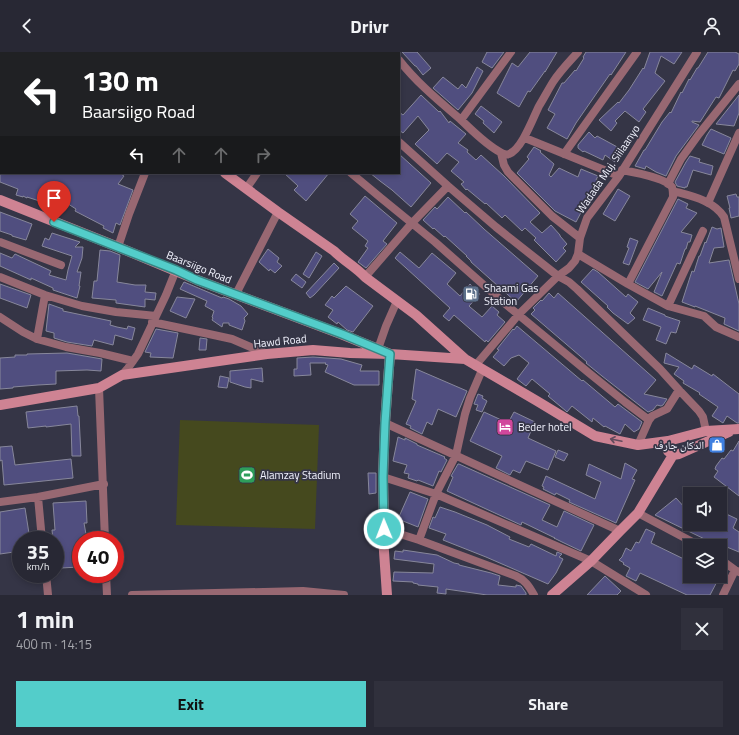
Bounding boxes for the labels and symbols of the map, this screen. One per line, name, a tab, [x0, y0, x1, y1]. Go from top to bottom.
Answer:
street label: Wadada Muj. Siilaanyo	[572, 121, 644, 216]
pin	[37, 181, 71, 222]
street label: Baarsiigo Road	[164, 247, 234, 287]
place label: Shaami Gas Station	[484, 280, 538, 309]
fuel station icon: Shaami Gas Station	[461, 284, 481, 304]
street label: Hawd Road	[253, 330, 308, 352]
hotel icon: Beder hotel	[495, 417, 515, 437]
place label: Beder hotel	[518, 419, 572, 435]
shop icon: الدكان جارف	[707, 435, 727, 455]
one-way arrow	[610, 436, 623, 444]
place label: الدكان جارف	[654, 437, 704, 453]
sports icon: Alamzay Stadium	[237, 465, 257, 485]
place label: Alamzay Stadium	[260, 467, 341, 483]
position arrow	[363, 508, 405, 550]
speed limit sign: 40	[72, 531, 124, 583]

